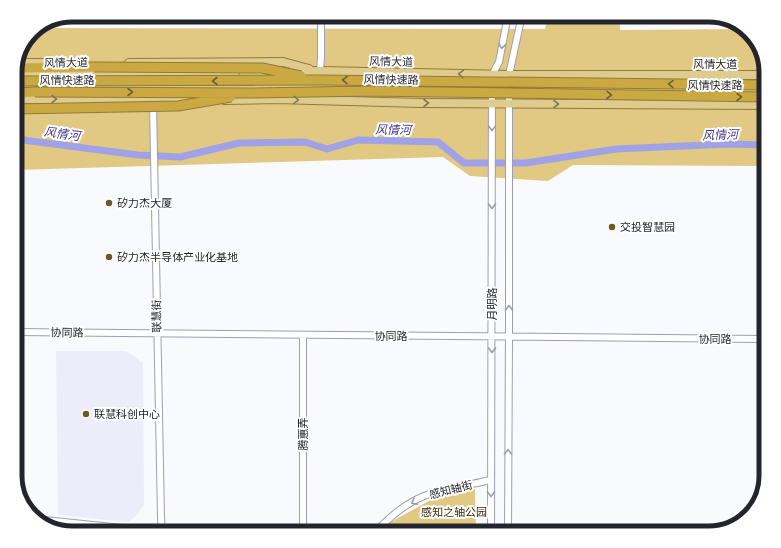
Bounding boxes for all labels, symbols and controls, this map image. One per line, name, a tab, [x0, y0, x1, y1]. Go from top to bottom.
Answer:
one-way arrow	[498, 42, 507, 49]
street label: 风情大道	[369, 55, 413, 68]
street label: 风情大道	[44, 56, 88, 69]
street label: 风情大道	[693, 58, 737, 70]
one-way arrow	[458, 70, 464, 78]
street label: 风情快速路	[363, 73, 419, 86]
street label: 风情快速路	[40, 74, 95, 86]
one-way arrow	[342, 76, 348, 85]
one-way arrow	[212, 77, 218, 85]
one-way arrow	[668, 79, 674, 88]
street label: 风情快速路	[688, 79, 743, 91]
one-way arrow	[127, 88, 133, 96]
one-way arrow	[606, 91, 612, 100]
one-way arrow	[736, 93, 742, 101]
one-way arrow	[51, 95, 57, 103]
one-way arrow	[293, 96, 299, 104]
one-way arrow	[423, 99, 429, 107]
one-way arrow	[553, 100, 559, 108]
water label: 风情河	[375, 123, 413, 136]
water label: 风情河	[43, 125, 83, 143]
one-way arrow	[488, 125, 496, 131]
water label: 风情河	[702, 127, 740, 142]
place label: 矽力杰大厦	[117, 197, 172, 209]
marker: 矽力杰大厦	[104, 198, 114, 208]
one-way arrow	[488, 203, 496, 209]
place label: 交投智慧园	[620, 221, 675, 233]
marker: 交投智慧园	[607, 222, 617, 232]
place label: 矽力杰半导体产业化基地	[117, 251, 238, 263]
marker: 矽力杰半导体产业化基地	[104, 252, 114, 262]
street label: 月明路	[486, 288, 498, 321]
street label: 联慧街	[150, 299, 163, 333]
one-way arrow	[505, 305, 513, 311]
street label: 协同路	[50, 326, 84, 339]
street label: 协同路	[375, 330, 408, 342]
street label: 协同路	[699, 333, 732, 345]
one-way arrow	[488, 347, 496, 353]
place label: 联慧科创中心	[94, 408, 160, 420]
marker: 联慧科创中心	[81, 409, 91, 419]
street label: 腾蕙弄	[297, 418, 309, 451]
one-way arrow	[504, 449, 512, 455]
street label: 感知轴街	[428, 478, 474, 501]
one-way arrow	[487, 491, 495, 497]
one-way arrow	[410, 497, 418, 505]
park label: 感知之轴公园	[421, 506, 487, 518]

